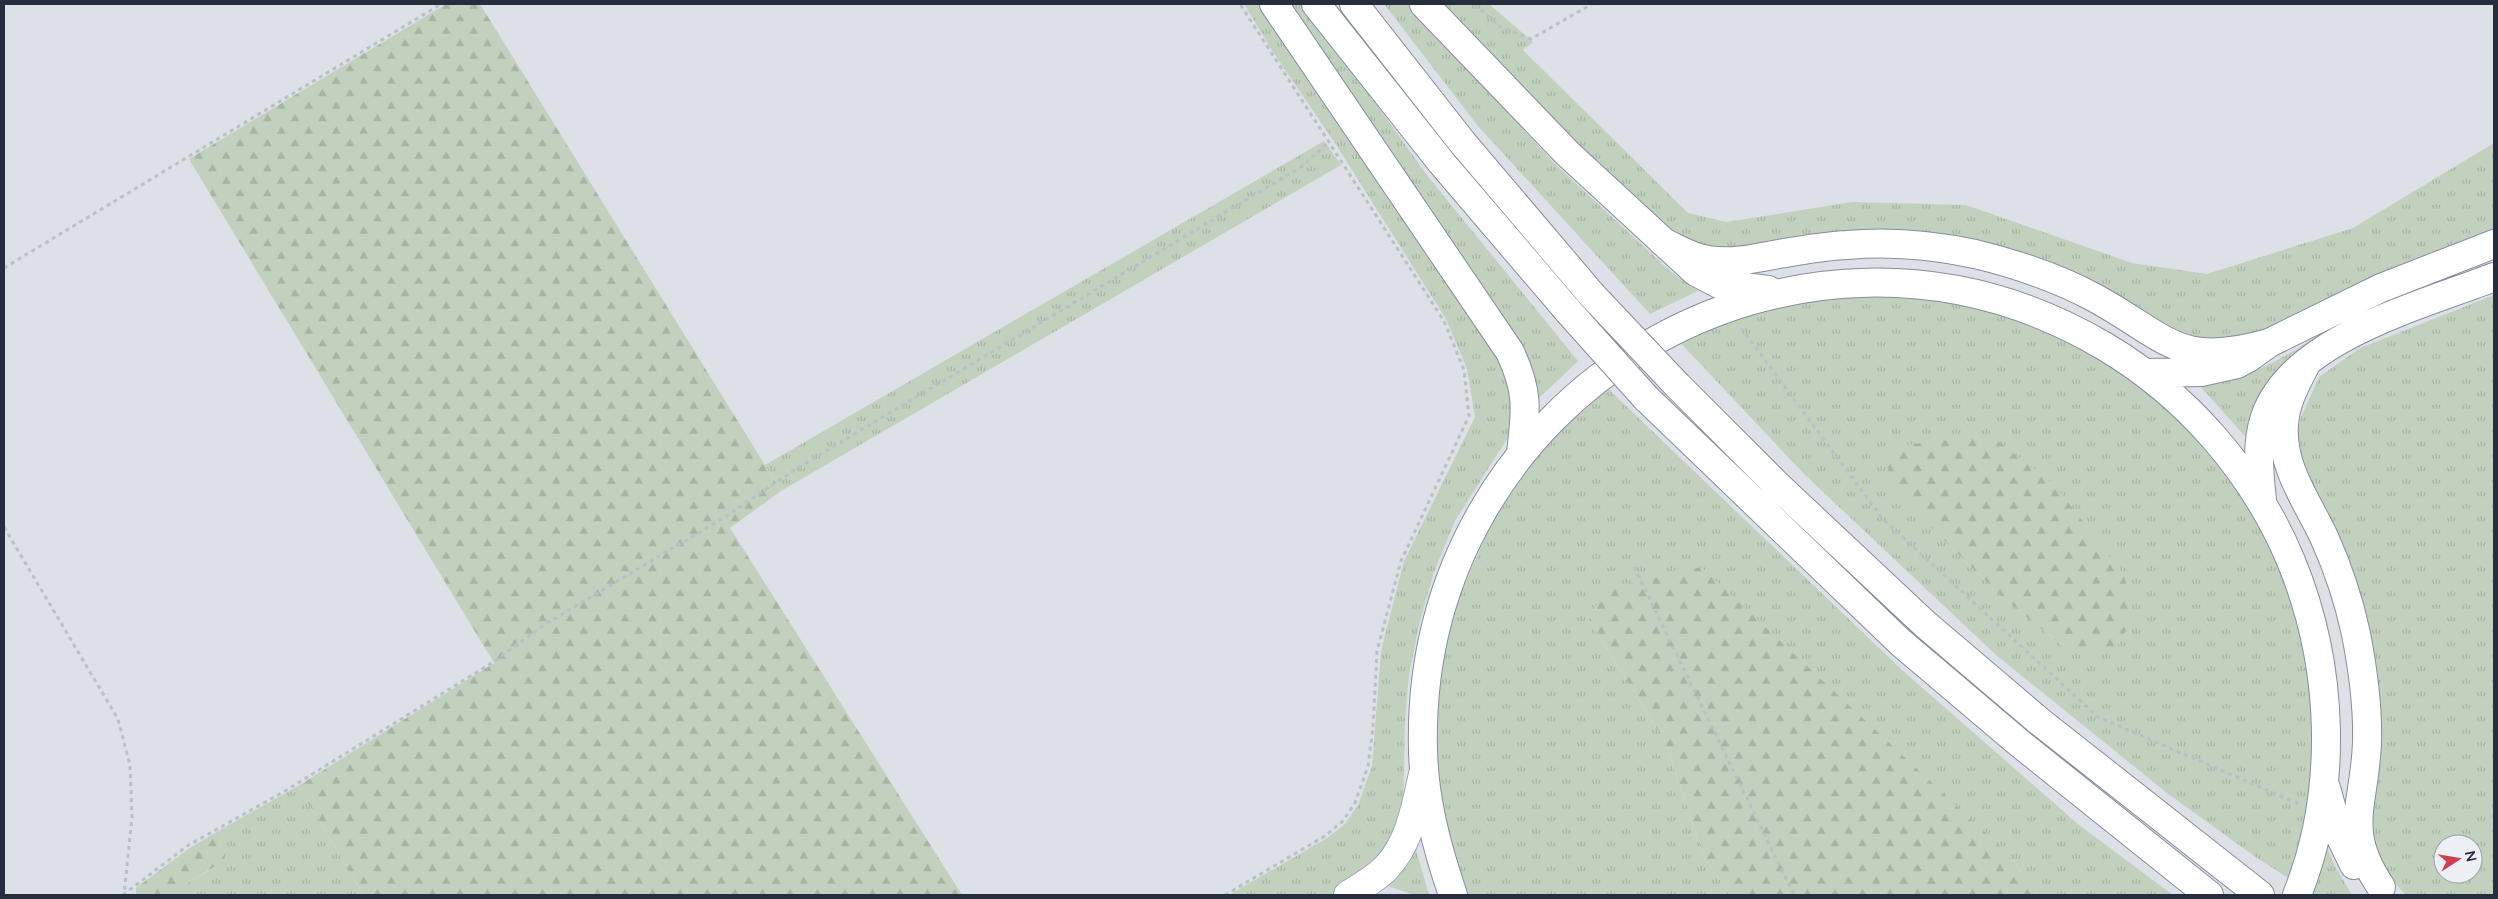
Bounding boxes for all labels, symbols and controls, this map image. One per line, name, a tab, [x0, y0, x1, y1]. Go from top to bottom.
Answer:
north arrow	[2433, 834, 2483, 884]
text: N	[2462, 849, 2481, 863]

